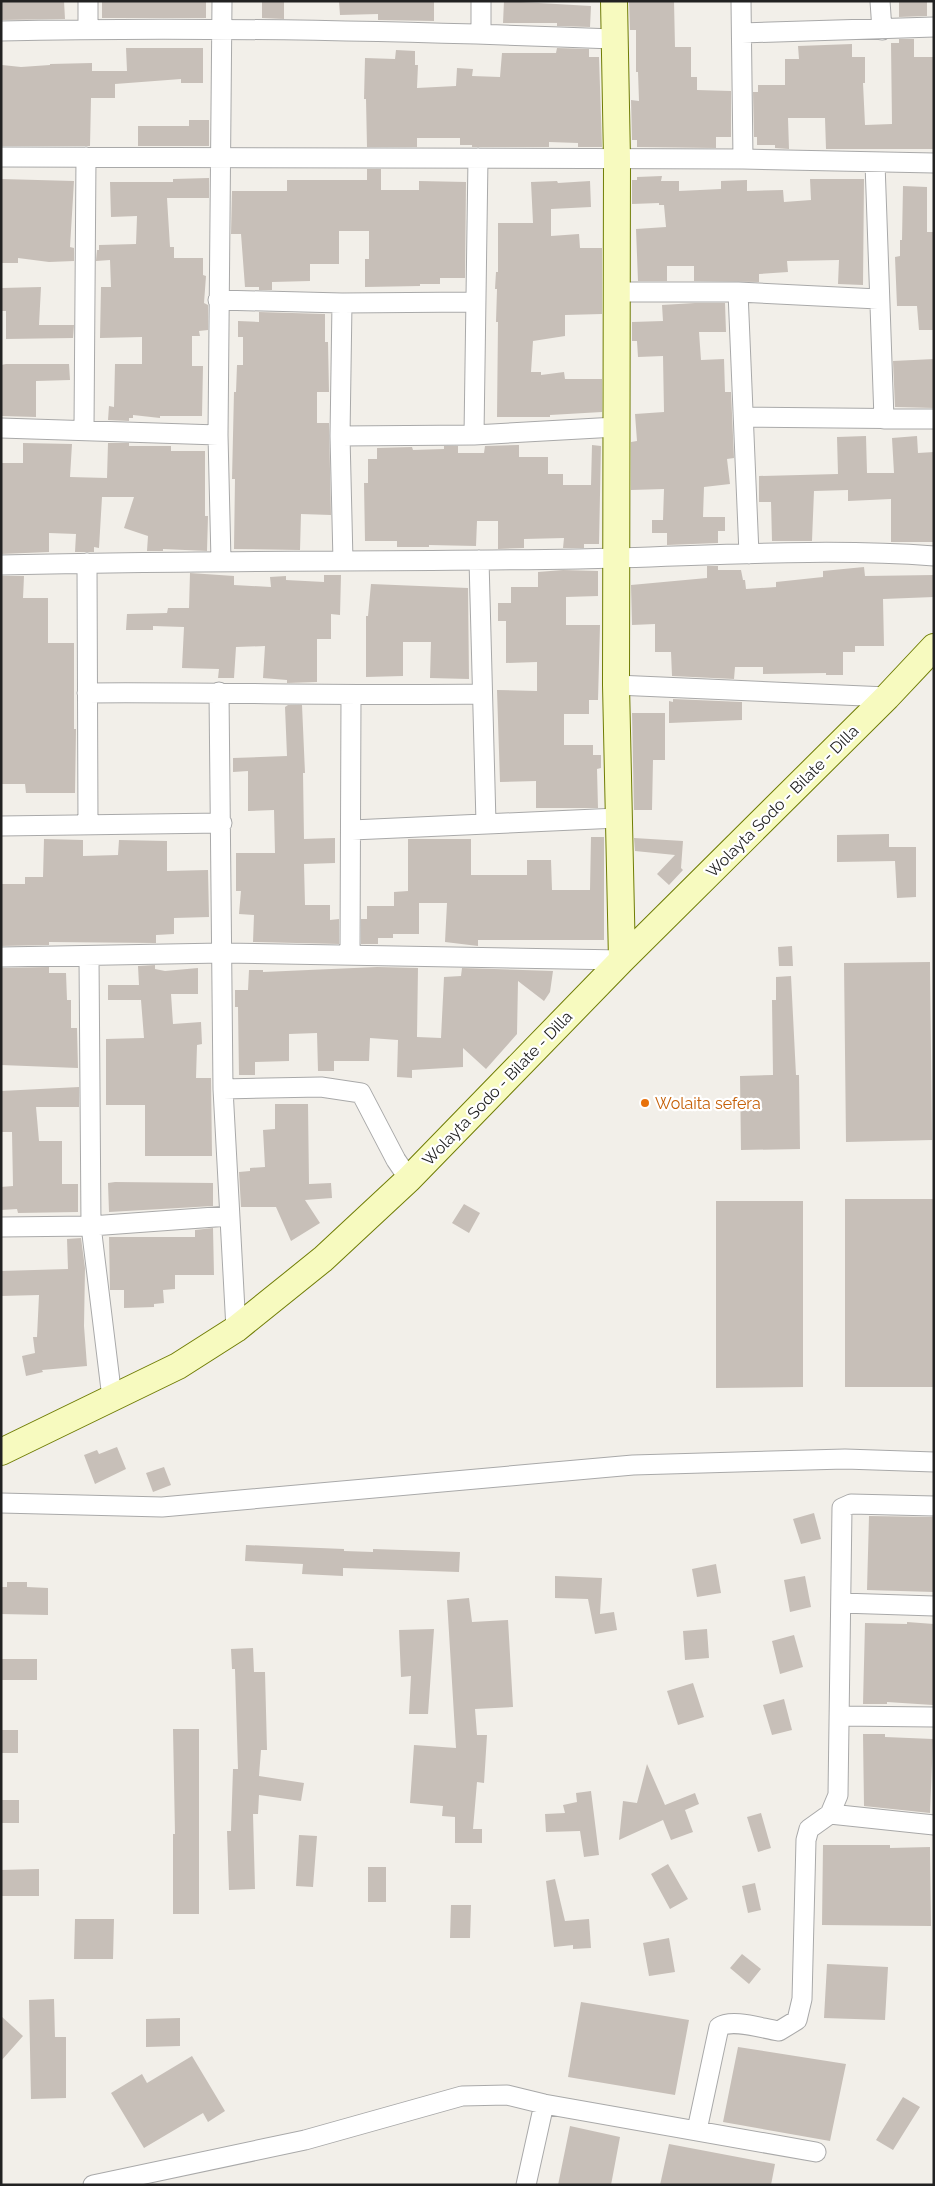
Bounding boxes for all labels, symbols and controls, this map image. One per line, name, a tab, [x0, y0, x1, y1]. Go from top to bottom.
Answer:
street label: Wolayta Sodo - Bilate - Dilla	[702, 721, 862, 881]
street label: Wolayta Sodo - Bilate - Dilla	[418, 1007, 576, 1170]
place label: Wolaita sefera	[655, 1094, 761, 1113]
marker: Wolaita sefera	[639, 1097, 651, 1109]

